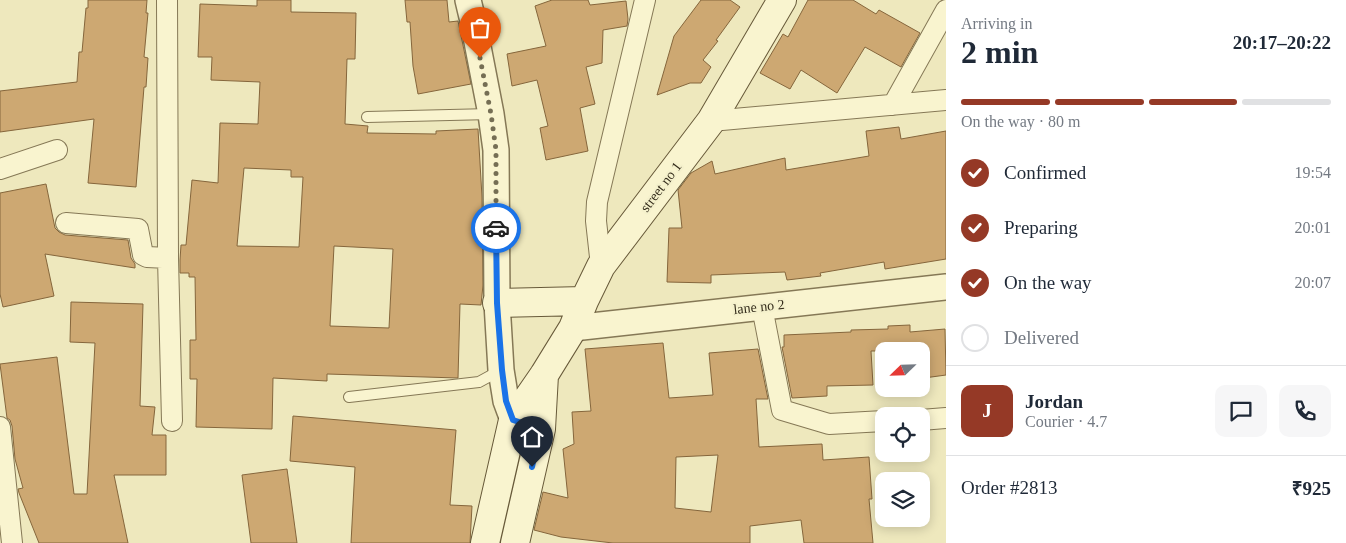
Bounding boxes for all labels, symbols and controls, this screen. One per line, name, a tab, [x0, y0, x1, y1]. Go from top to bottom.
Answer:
pin	[459, 7, 501, 58]
icon: bag	[466, 14, 494, 42]
text: Arriving in	[961, 15, 1033, 32]
text: 20:17–20:22	[1233, 32, 1331, 53]
text: 2 min	[961, 34, 1038, 70]
text: On the way · 80 m	[961, 113, 1081, 130]
street label: street no 1	[637, 159, 685, 215]
icon: check	[961, 159, 989, 187]
text: Confirmed	[1004, 162, 1086, 183]
text: 19:54	[1295, 164, 1331, 181]
courier	[471, 203, 521, 253]
icon: car	[482, 214, 510, 242]
icon: check	[961, 214, 989, 242]
text: Preparing	[1004, 217, 1078, 238]
text: 20:01	[1295, 219, 1331, 236]
icon: check	[961, 269, 989, 297]
text: On the way	[1004, 272, 1092, 293]
text: 20:07	[1295, 274, 1331, 291]
street label: lane no 2	[733, 297, 785, 317]
text: Delivered	[1004, 327, 1079, 348]
north arrow	[875, 342, 930, 398]
map controls	[875, 342, 930, 527]
button: chat	[1215, 385, 1267, 437]
button: phone	[1279, 385, 1331, 437]
text: Jordan	[1025, 391, 1083, 412]
text: J	[982, 400, 992, 421]
button: locate	[875, 407, 930, 462]
text: Courier · 4.7	[1025, 413, 1107, 430]
pin	[511, 416, 553, 467]
icon: home	[518, 423, 546, 451]
button: layers	[875, 472, 930, 527]
text: Order #2813	[961, 477, 1058, 498]
text: ₹925	[1292, 478, 1331, 499]

